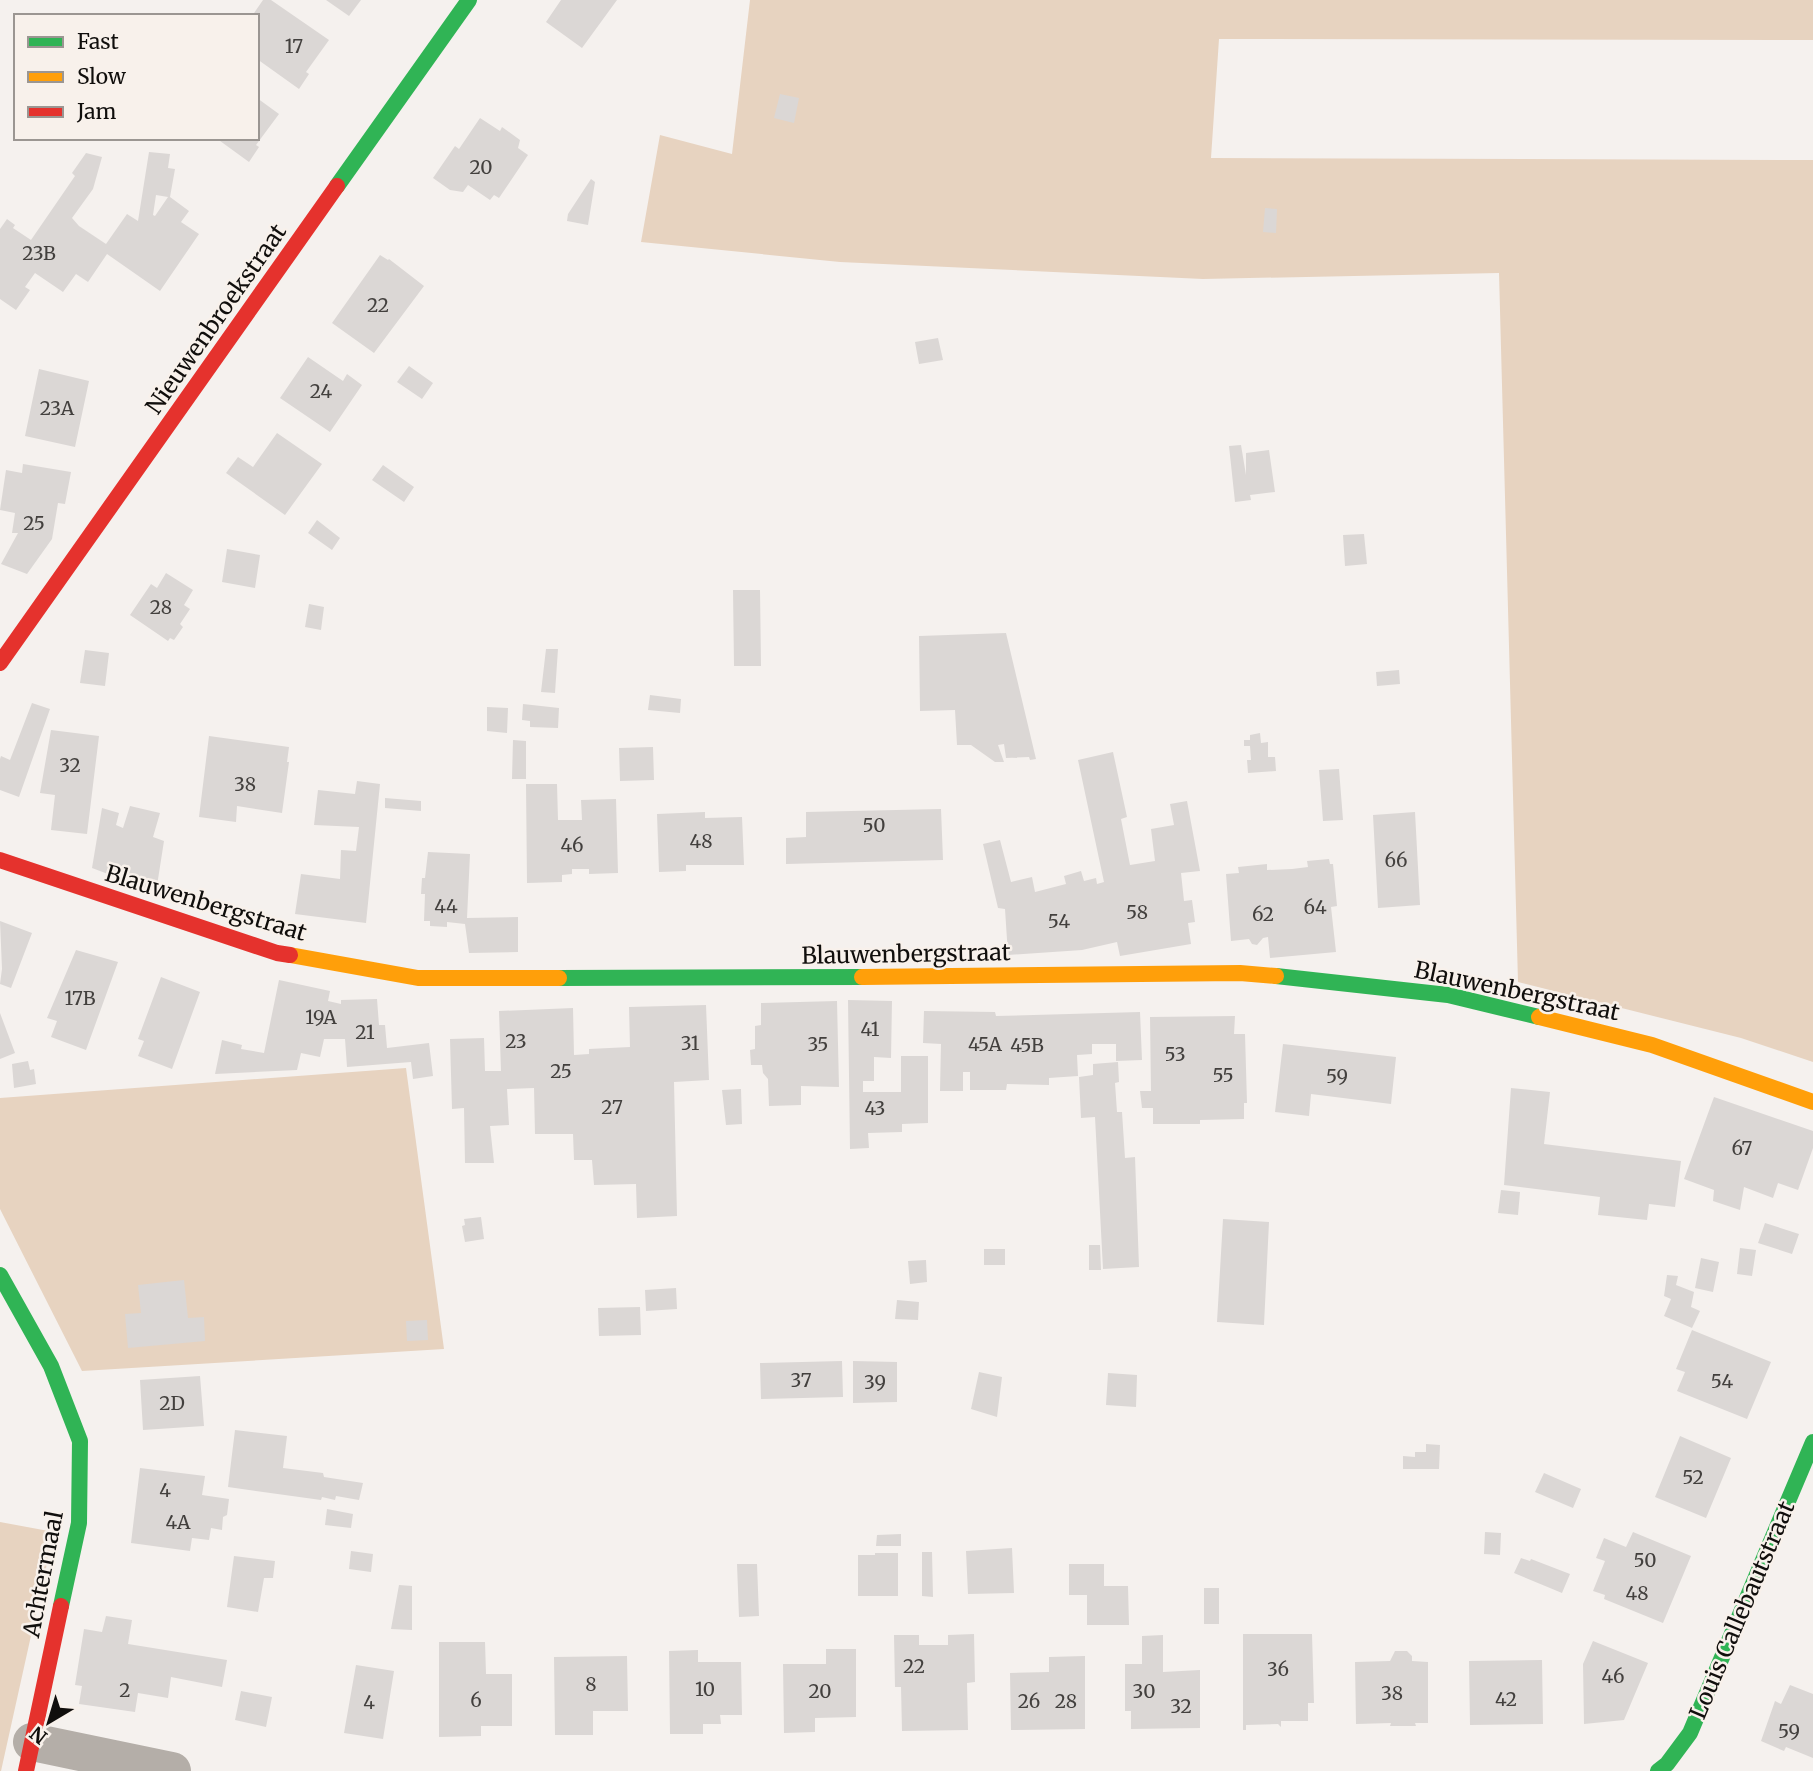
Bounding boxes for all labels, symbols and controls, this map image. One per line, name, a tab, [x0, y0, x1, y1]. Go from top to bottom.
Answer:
legend	[14, 14, 259, 140]
text: Fast	[77, 28, 119, 55]
house number: 17	[285, 34, 303, 58]
text: Slow	[77, 63, 126, 90]
text: Jam	[76, 98, 116, 125]
house number: 20	[469, 155, 493, 179]
street label: Nieuwenbroekstraat	[139, 218, 292, 419]
house number: 23B	[22, 241, 56, 265]
house number: 22	[367, 293, 389, 317]
house number: 24	[310, 379, 333, 403]
house number: 23A	[40, 396, 75, 420]
house number: 25	[23, 511, 45, 535]
house number: 28	[150, 595, 172, 619]
house number: 32	[59, 753, 81, 777]
house number: 38	[234, 772, 256, 796]
house number: 50	[862, 813, 886, 837]
house number: 48	[690, 829, 713, 853]
house number: 46	[560, 833, 584, 857]
house number: 66	[1385, 848, 1407, 872]
street label: Blauwenbergstraat	[102, 858, 310, 947]
house number: 44	[434, 894, 458, 918]
house number: 64	[1303, 895, 1327, 919]
house number: 58	[1126, 900, 1148, 924]
house number: 62	[1252, 902, 1274, 926]
house number: 54	[1048, 909, 1071, 933]
street label: Blauwenbergstraat	[801, 937, 1011, 970]
street label: Blauwenbergstraat	[1412, 955, 1622, 1026]
house number: 17B	[64, 986, 96, 1010]
house number: 19A	[305, 1005, 337, 1029]
house number: 41	[861, 1017, 880, 1041]
house number: 21	[355, 1020, 375, 1044]
house number: 23	[505, 1029, 527, 1053]
house number: 31	[681, 1031, 700, 1055]
house number: 35	[808, 1032, 828, 1056]
house number: 45A	[968, 1032, 1003, 1056]
house number: 45B	[1010, 1033, 1044, 1057]
house number: 53	[1164, 1042, 1186, 1066]
house number: 25	[550, 1059, 572, 1083]
house number: 55	[1212, 1063, 1234, 1087]
house number: 59	[1326, 1064, 1348, 1088]
house number: 27	[601, 1095, 623, 1119]
house number: 43	[865, 1096, 885, 1120]
house number: 67	[1732, 1136, 1753, 1160]
house number: 37	[790, 1368, 812, 1392]
house number: 54	[1711, 1369, 1734, 1393]
house number: 39	[864, 1370, 886, 1394]
house number: 2D	[159, 1391, 185, 1415]
house number: 52	[1682, 1465, 1704, 1489]
house number: 4	[159, 1478, 171, 1502]
street label: Louis Callebautstraat	[1683, 1497, 1801, 1723]
street label: Achtermaal	[16, 1508, 69, 1641]
house number: 4A	[166, 1510, 191, 1534]
house number: 50	[1633, 1548, 1657, 1572]
house number: 48	[1626, 1581, 1649, 1605]
house number: 22	[903, 1654, 925, 1678]
house number: 36	[1267, 1657, 1289, 1681]
house number: 46	[1601, 1664, 1625, 1688]
house number: 8	[585, 1672, 597, 1696]
house number: 10	[695, 1677, 715, 1701]
house number: 2	[119, 1678, 131, 1702]
house number: 20	[808, 1679, 832, 1703]
house number: 30	[1133, 1679, 1155, 1703]
house number: 38	[1381, 1681, 1403, 1705]
north arrow	[14, 1687, 84, 1757]
house number: 42	[1495, 1687, 1517, 1711]
house number: 6	[470, 1688, 482, 1712]
house number: 26	[1018, 1689, 1040, 1713]
house number: 28	[1055, 1689, 1077, 1713]
house number: 4	[363, 1690, 375, 1714]
house number: 32	[1170, 1694, 1192, 1718]
house number: 59	[1778, 1719, 1800, 1743]
text: N	[25, 1721, 52, 1749]

